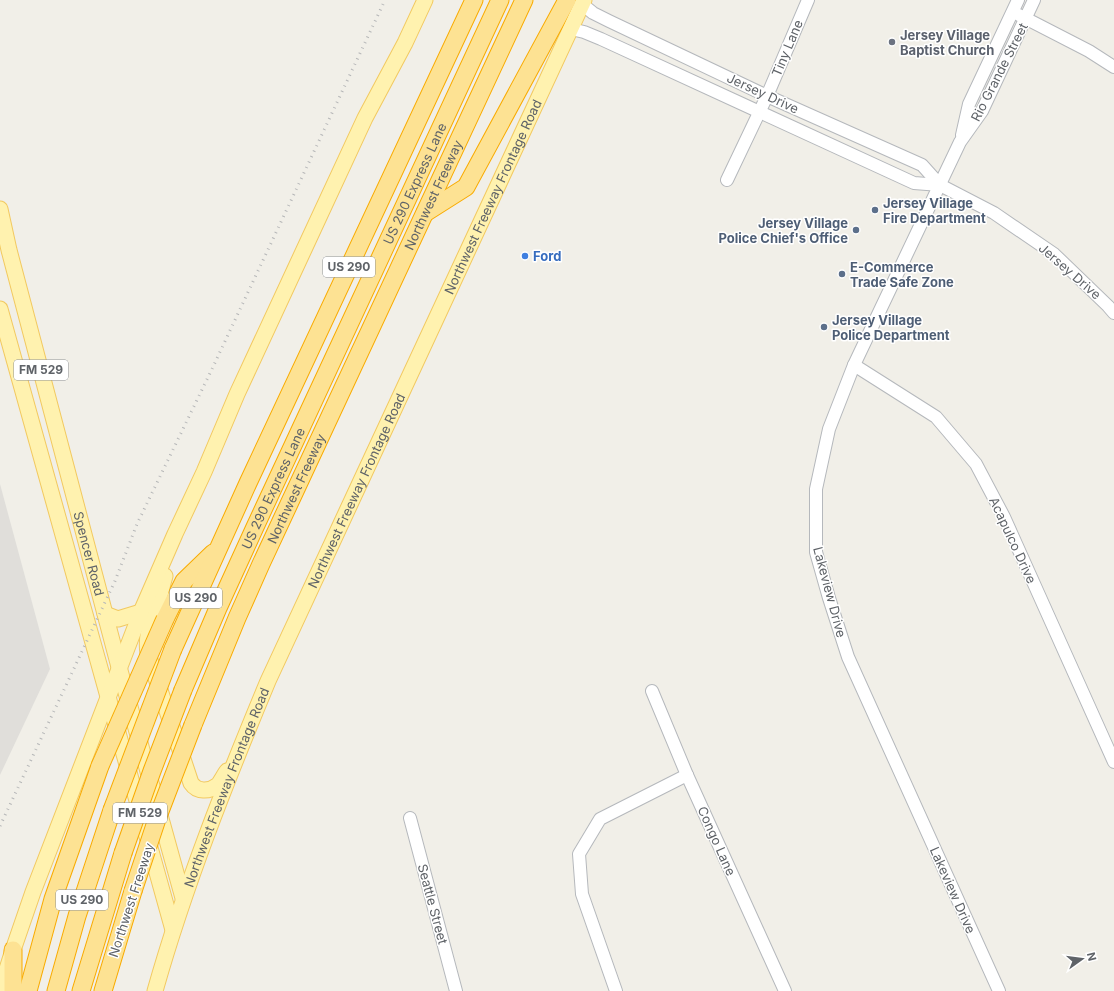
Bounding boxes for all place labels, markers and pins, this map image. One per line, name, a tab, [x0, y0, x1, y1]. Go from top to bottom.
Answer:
place label: Jersey Village Baptist Church	[900, 27, 994, 58]
marker: Jersey Village Baptist Church	[887, 37, 897, 47]
place label: Jersey Village Fire Department	[883, 195, 986, 226]
marker: Jersey Village Fire Department	[870, 205, 880, 215]
place label: Jersey Village Police Chief's Office	[719, 215, 848, 246]
marker: Jersey Village Police Chief's Office	[851, 225, 861, 235]
place label: Ford	[533, 248, 561, 264]
marker: Ford	[520, 251, 530, 261]
place label: E-Commerce Trade Safe Zone	[850, 259, 954, 290]
marker: E-Commerce Trade Safe Zone	[837, 269, 847, 279]
place label: Jersey Village Police Department	[832, 312, 950, 343]
marker: Jersey Village Police Department	[819, 322, 829, 332]

